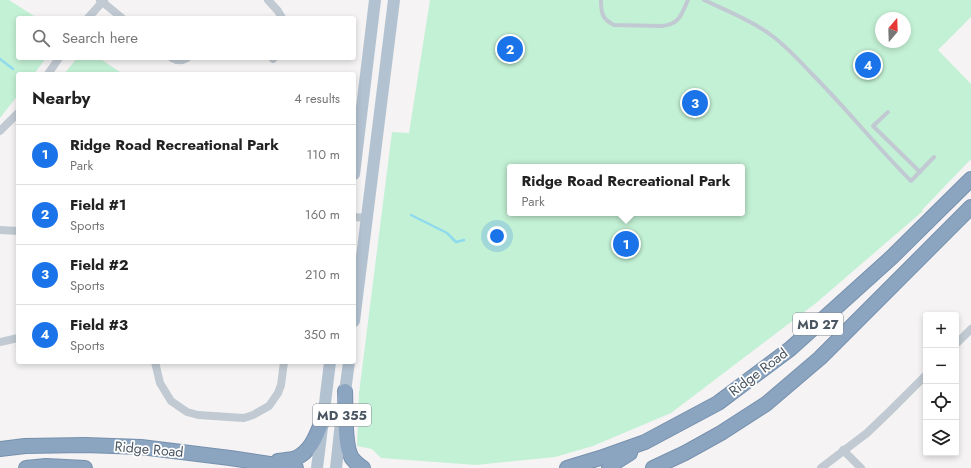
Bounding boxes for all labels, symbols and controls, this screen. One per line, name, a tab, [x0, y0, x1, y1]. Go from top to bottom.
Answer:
north arrow	[875, 12, 911, 48]
search box	[16, 16, 356, 60]
icon: search	[30, 27, 52, 49]
text: Search here	[62, 27, 138, 49]
pin: 2	[497, 34, 523, 64]
pin: 4	[855, 50, 881, 80]
text: Nearby	[32, 86, 90, 110]
pin: 3	[682, 88, 708, 118]
text: 4 results	[294, 89, 340, 108]
text: Ridge Road Recreational Park	[70, 134, 279, 156]
text: 1	[42, 145, 48, 164]
text: 110 m	[306, 145, 340, 164]
text: Park	[70, 156, 93, 175]
popup	[507, 164, 745, 216]
text: Ridge Road Recreational Park	[522, 170, 730, 192]
text: Park	[522, 192, 545, 211]
text: Field #1	[70, 194, 126, 216]
text: 2	[41, 205, 49, 224]
text: 160 m	[305, 205, 340, 224]
text: Sports	[70, 216, 104, 235]
your location	[487, 226, 507, 246]
pin: 1	[613, 229, 639, 259]
text: Field #2	[70, 254, 129, 276]
text: 3	[41, 265, 49, 284]
text: 210 m	[305, 265, 340, 284]
text: Sports	[70, 276, 104, 295]
map controls	[923, 312, 959, 456]
button: +	[923, 312, 959, 348]
road number: MD 27	[793, 313, 843, 335]
text: Field #3	[70, 314, 128, 336]
text: 4	[40, 325, 50, 344]
text: 350 m	[304, 325, 340, 344]
text: Sports	[70, 336, 104, 355]
street label: Ridge Road	[724, 343, 792, 401]
button: −	[923, 348, 959, 384]
button: locate	[923, 384, 959, 420]
road number: MD 355	[313, 404, 371, 426]
button: layers	[923, 420, 959, 456]
street label: Ridge Road	[114, 436, 184, 462]

